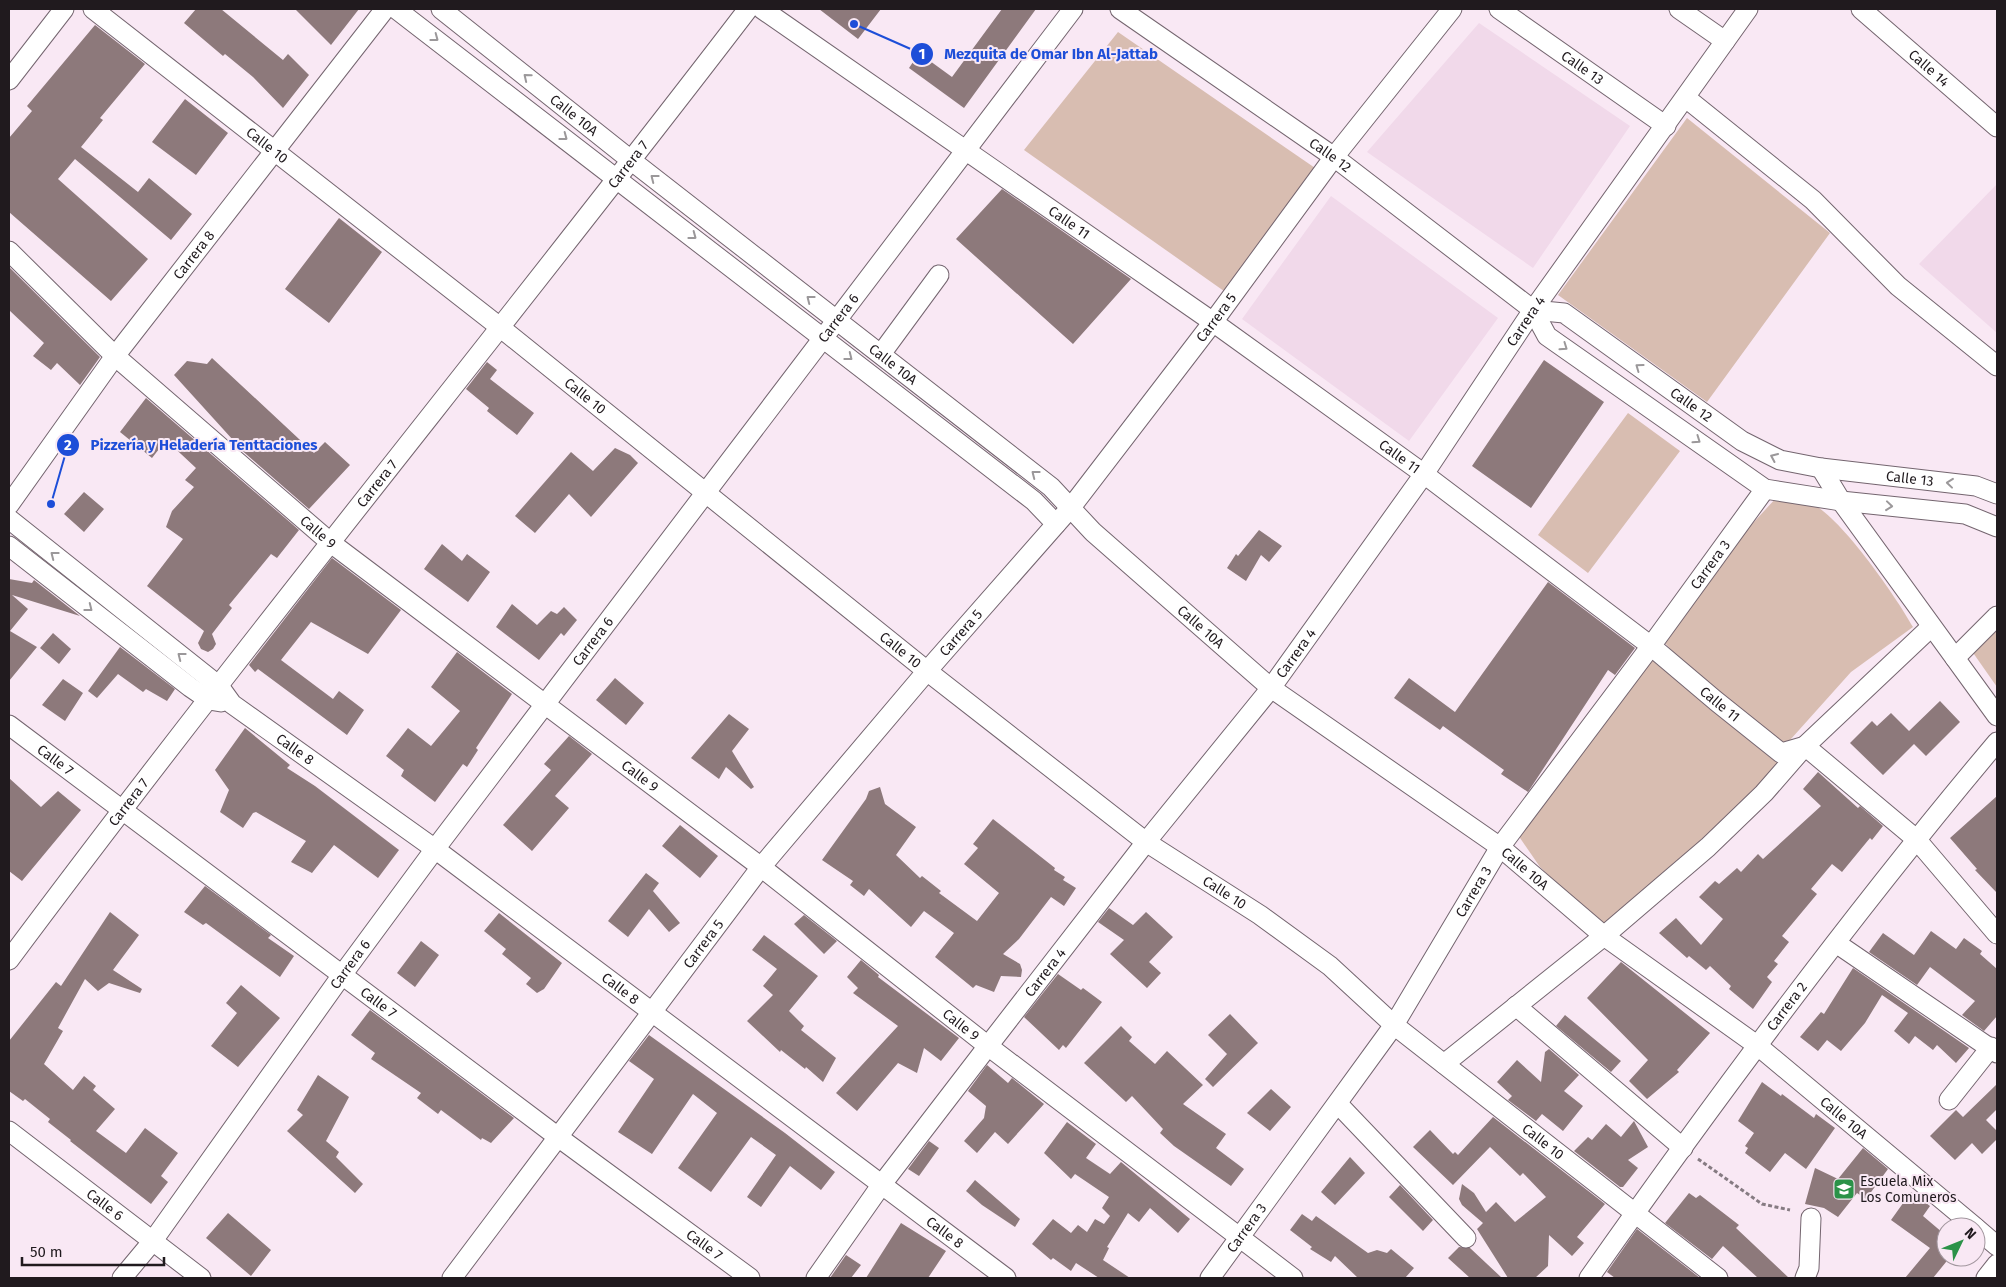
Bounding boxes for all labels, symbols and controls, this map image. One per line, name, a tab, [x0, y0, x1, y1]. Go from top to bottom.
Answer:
one-way arrow	[429, 33, 438, 41]
callout: Mezquita de Omar Ibn Al-Jattab	[909, 39, 1168, 69]
text: 1	[919, 45, 925, 63]
text: Mezquita de Omar Ibn Al-Jattab	[944, 45, 1158, 63]
street label: Calle 14	[1905, 46, 1953, 91]
street label: Calle 13	[1558, 47, 1607, 88]
one-way arrow	[523, 74, 532, 83]
street label: Calle 10A	[547, 91, 601, 139]
street label: Calle 10	[243, 123, 292, 167]
one-way arrow	[558, 132, 567, 140]
street label: Calle 12	[1306, 134, 1355, 176]
street label: Carrera 7	[604, 137, 652, 192]
one-way arrow	[650, 175, 660, 184]
street label: Calle 11	[1045, 202, 1093, 243]
street label: Carrera 8	[169, 227, 218, 283]
one-way arrow	[687, 230, 697, 239]
street label: Carrera 6	[814, 290, 862, 346]
street label: Carrera 5	[1192, 290, 1240, 345]
street label: Carrera 4	[1503, 292, 1549, 349]
one-way arrow	[807, 296, 816, 304]
street label: Calle 10A	[866, 340, 921, 388]
one-way arrow	[1558, 341, 1567, 350]
one-way arrow	[843, 351, 852, 359]
one-way arrow	[1635, 364, 1645, 373]
street label: Calle 10	[561, 374, 610, 418]
street label: Calle 12	[1667, 384, 1716, 425]
callout: Pizzería y Heladería Tenttaciones	[55, 430, 327, 460]
one-way arrow	[1691, 434, 1700, 444]
text: 2	[64, 436, 72, 454]
text: Pizzería y Heladería Tenttaciones	[91, 436, 317, 454]
street label: Calle 11	[1376, 436, 1424, 477]
one-way arrow	[1770, 452, 1779, 463]
street label: Carrera 7	[353, 456, 401, 511]
street label: Calle 13	[1885, 467, 1934, 490]
one-way arrow	[1032, 472, 1041, 480]
one-way arrow	[1946, 478, 1954, 489]
one-way arrow	[1886, 500, 1894, 511]
street label: Calle 9	[297, 512, 339, 552]
street label: Carrera 3	[1687, 537, 1734, 593]
one-way arrow	[50, 552, 60, 561]
one-way arrow	[83, 602, 92, 610]
street label: Calle 10A	[1174, 602, 1228, 652]
street label: Carrera 5	[936, 606, 986, 660]
street label: Carrera 6	[569, 613, 617, 669]
street label: Carrera 4	[1272, 625, 1320, 681]
street label: Calle 10	[876, 628, 925, 672]
one-way arrow	[178, 653, 187, 661]
street label: Calle 11	[1697, 683, 1743, 725]
street label: Calle 8	[273, 730, 317, 768]
street label: Calle 7	[34, 741, 77, 779]
street label: Calle 9	[618, 757, 662, 795]
street label: Carrera 7	[105, 775, 152, 829]
street label: Calle 10A	[1498, 844, 1552, 893]
street label: Carrera 3	[1452, 863, 1495, 920]
street label: Calle 10	[1200, 872, 1250, 913]
street label: Carrera 5	[679, 916, 727, 972]
street label: Carrera 6	[326, 936, 374, 992]
street label: Carrera 4	[1021, 944, 1070, 1000]
street label: Calle 8	[598, 969, 643, 1008]
street label: Carrera 2	[1763, 979, 1811, 1034]
street label: Calle 7	[357, 983, 400, 1021]
street label: Calle 9	[939, 1005, 983, 1044]
street label: Calle 10A	[1817, 1093, 1871, 1142]
street label: Calle 10	[1519, 1120, 1568, 1163]
place label: Escuela Mix Los Comuneros	[1860, 1173, 1957, 1206]
school or university icon: Escuela Mix Los Comuneros	[1832, 1177, 1856, 1201]
street label: Calle 6	[83, 1185, 127, 1224]
street label: Carrera 3	[1223, 1200, 1270, 1256]
street label: Calle 8	[923, 1213, 967, 1252]
north arrow	[1936, 1217, 1986, 1267]
text: N	[1961, 1224, 1980, 1243]
street label: Calle 7	[683, 1226, 726, 1263]
scale bar	[22, 1234, 165, 1266]
text: 50 m	[30, 1243, 63, 1261]

